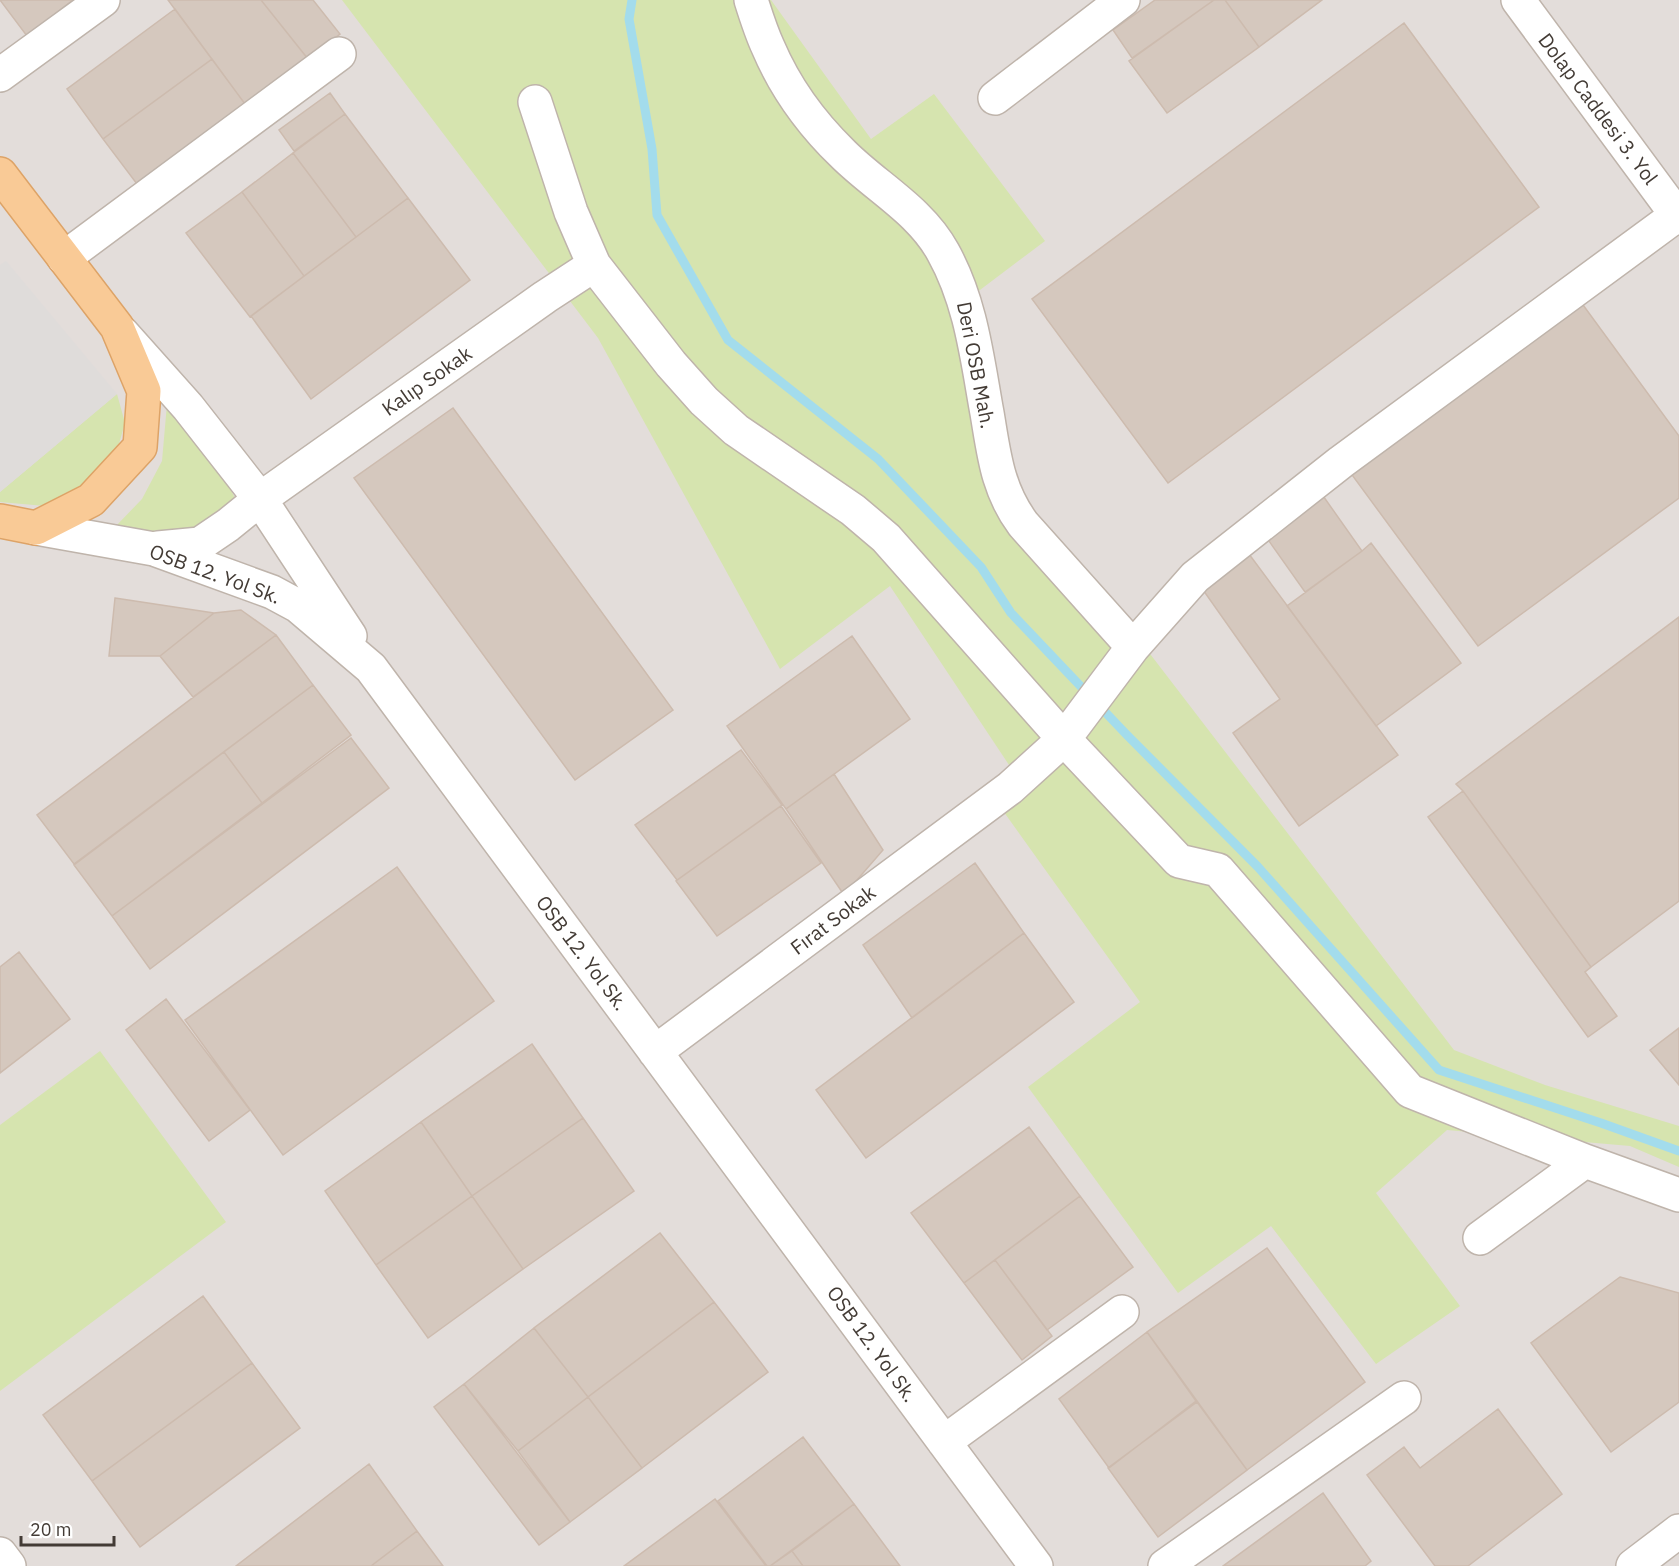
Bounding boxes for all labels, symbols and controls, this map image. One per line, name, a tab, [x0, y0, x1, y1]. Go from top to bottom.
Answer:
street label: Dolap Caddesi 3. Yol	[1532, 27, 1664, 190]
street label: Deri OSB Mah.	[951, 299, 1002, 431]
street label: Kalıp Sokak	[376, 339, 478, 422]
street label: OSB 12. Yol Sk.	[146, 537, 284, 610]
street label: Fırat Sokak	[785, 878, 881, 960]
street label: OSB 12. Yol Sk.	[530, 890, 635, 1016]
street label: OSB 12. Yol Sk.	[821, 1280, 924, 1407]
scale bar	[21, 1509, 114, 1547]
text: 20 m	[30, 1518, 72, 1541]

